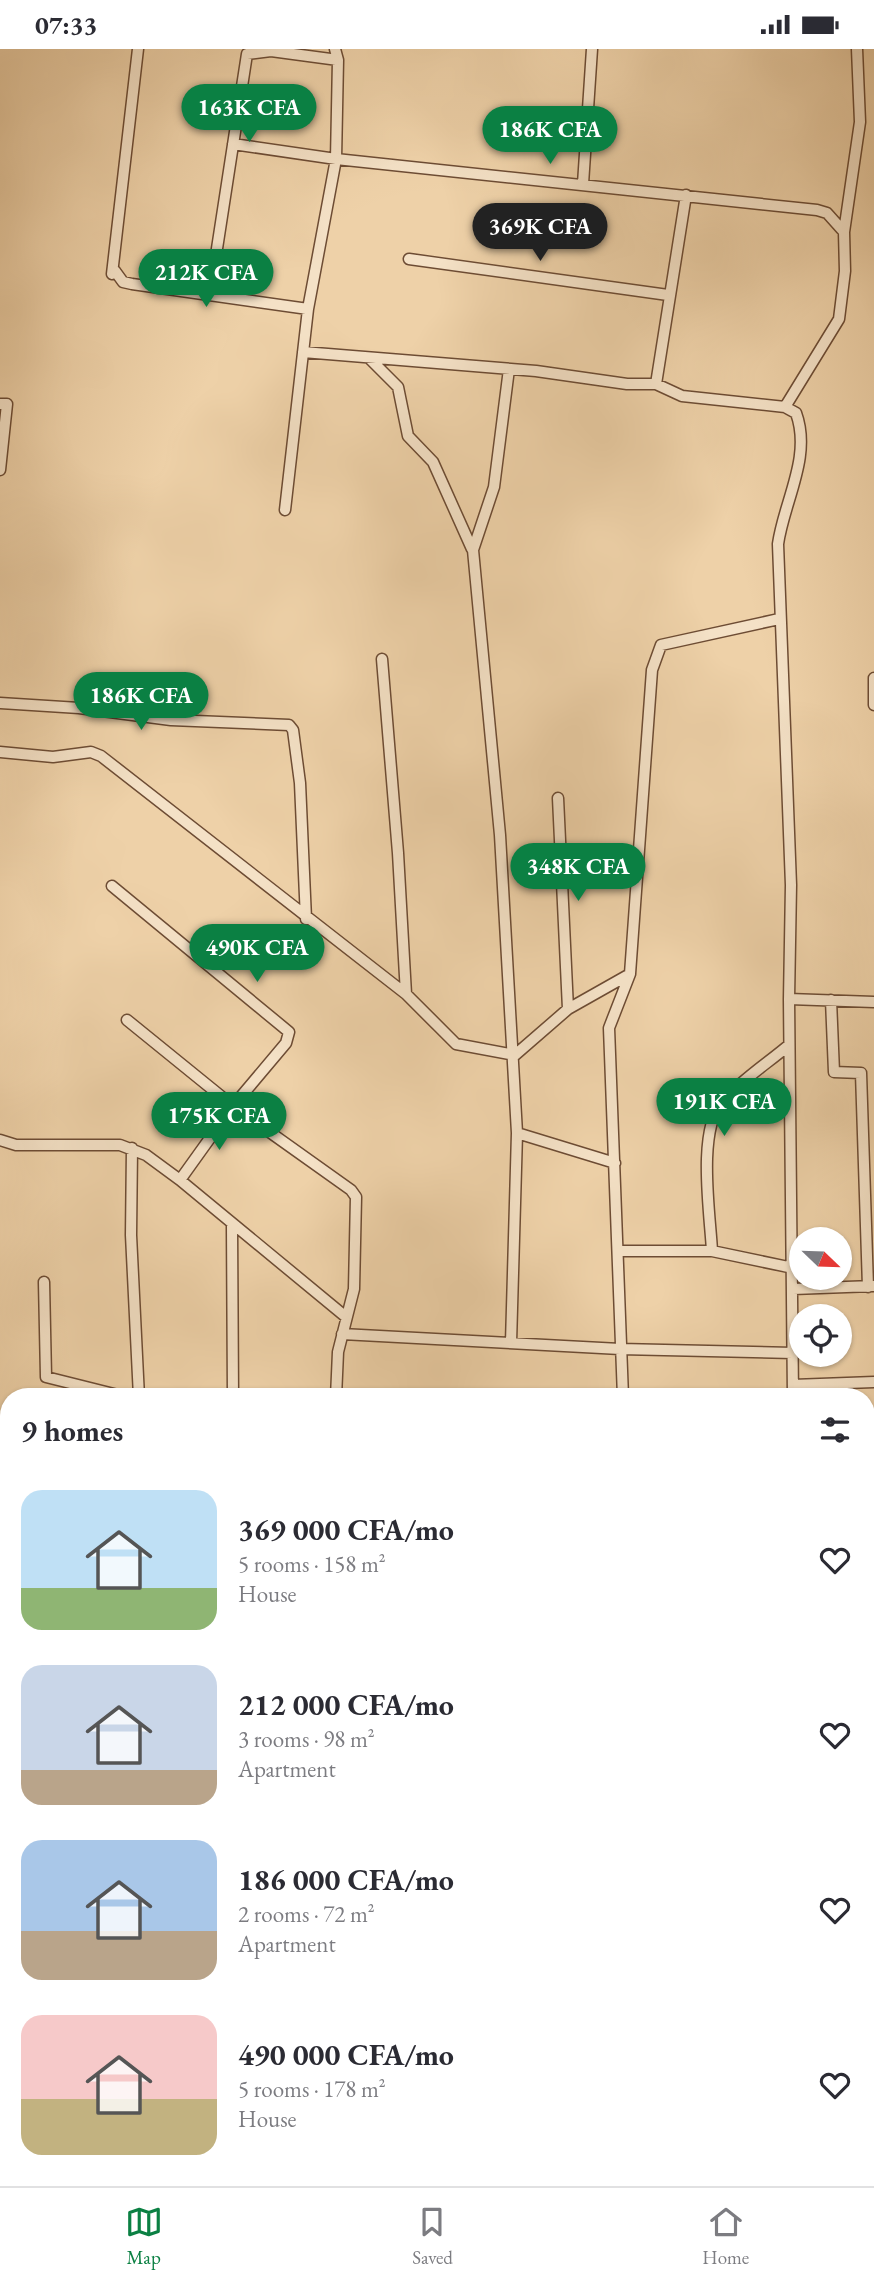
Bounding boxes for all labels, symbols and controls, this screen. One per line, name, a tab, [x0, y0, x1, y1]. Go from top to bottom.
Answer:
text: 07:33	[35, 8, 97, 42]
pin: 163K CFA	[177, 85, 321, 144]
text: 163K CFA	[197, 92, 301, 122]
pin: 186K CFA	[478, 107, 622, 166]
text: 186K CFA	[498, 114, 602, 144]
pin: 369K CFA	[468, 203, 612, 263]
text: 369K CFA	[488, 211, 592, 241]
pin: 212K CFA	[134, 250, 278, 309]
text: 212K CFA	[154, 257, 258, 287]
pin: 186K CFA	[69, 673, 213, 732]
text: 186K CFA	[89, 680, 193, 710]
pin: 348K CFA	[506, 843, 650, 903]
text: 348K CFA	[526, 851, 630, 881]
pin: 490K CFA	[185, 925, 329, 984]
text: 490K CFA	[205, 932, 309, 962]
pin: 191K CFA	[652, 1079, 796, 1138]
text: 191K CFA	[672, 1086, 776, 1116]
pin: 175K CFA	[147, 1093, 291, 1152]
text: 175K CFA	[167, 1100, 271, 1130]
north arrow	[789, 1227, 852, 1290]
map controls	[789, 1227, 852, 1367]
button: locate	[789, 1304, 852, 1367]
text: 9 homes	[21, 1411, 123, 1450]
icon: filters	[816, 1411, 854, 1449]
text: 369 000 CFA/mo	[238, 1510, 454, 1549]
icon: home	[77, 1518, 161, 1602]
icon: heart	[816, 1541, 854, 1579]
text: 5 rooms · 158 m²	[238, 1549, 386, 1579]
text: House	[238, 1579, 297, 1609]
text: 212 000 CFA/mo	[238, 1685, 454, 1724]
icon: home	[77, 1693, 161, 1777]
icon: heart	[816, 1716, 854, 1754]
text: 3 rooms · 98 m²	[238, 1724, 375, 1754]
text: Apartment	[238, 1754, 336, 1784]
text: 186 000 CFA/mo	[238, 1860, 454, 1899]
icon: home	[77, 1868, 161, 1952]
icon: heart	[816, 1891, 854, 1929]
text: 2 rooms · 72 m²	[238, 1899, 375, 1929]
text: Apartment	[238, 1929, 336, 1959]
text: 490 000 CFA/mo	[238, 2035, 454, 2074]
icon: home	[77, 2043, 161, 2127]
icon: heart	[816, 2066, 854, 2104]
text: 5 rooms · 178 m²	[238, 2074, 386, 2104]
text: House	[238, 2104, 297, 2134]
tab: Map	[125, 2203, 163, 2270]
tab: Saved	[412, 2203, 453, 2270]
tab: Home	[702, 2203, 749, 2270]

